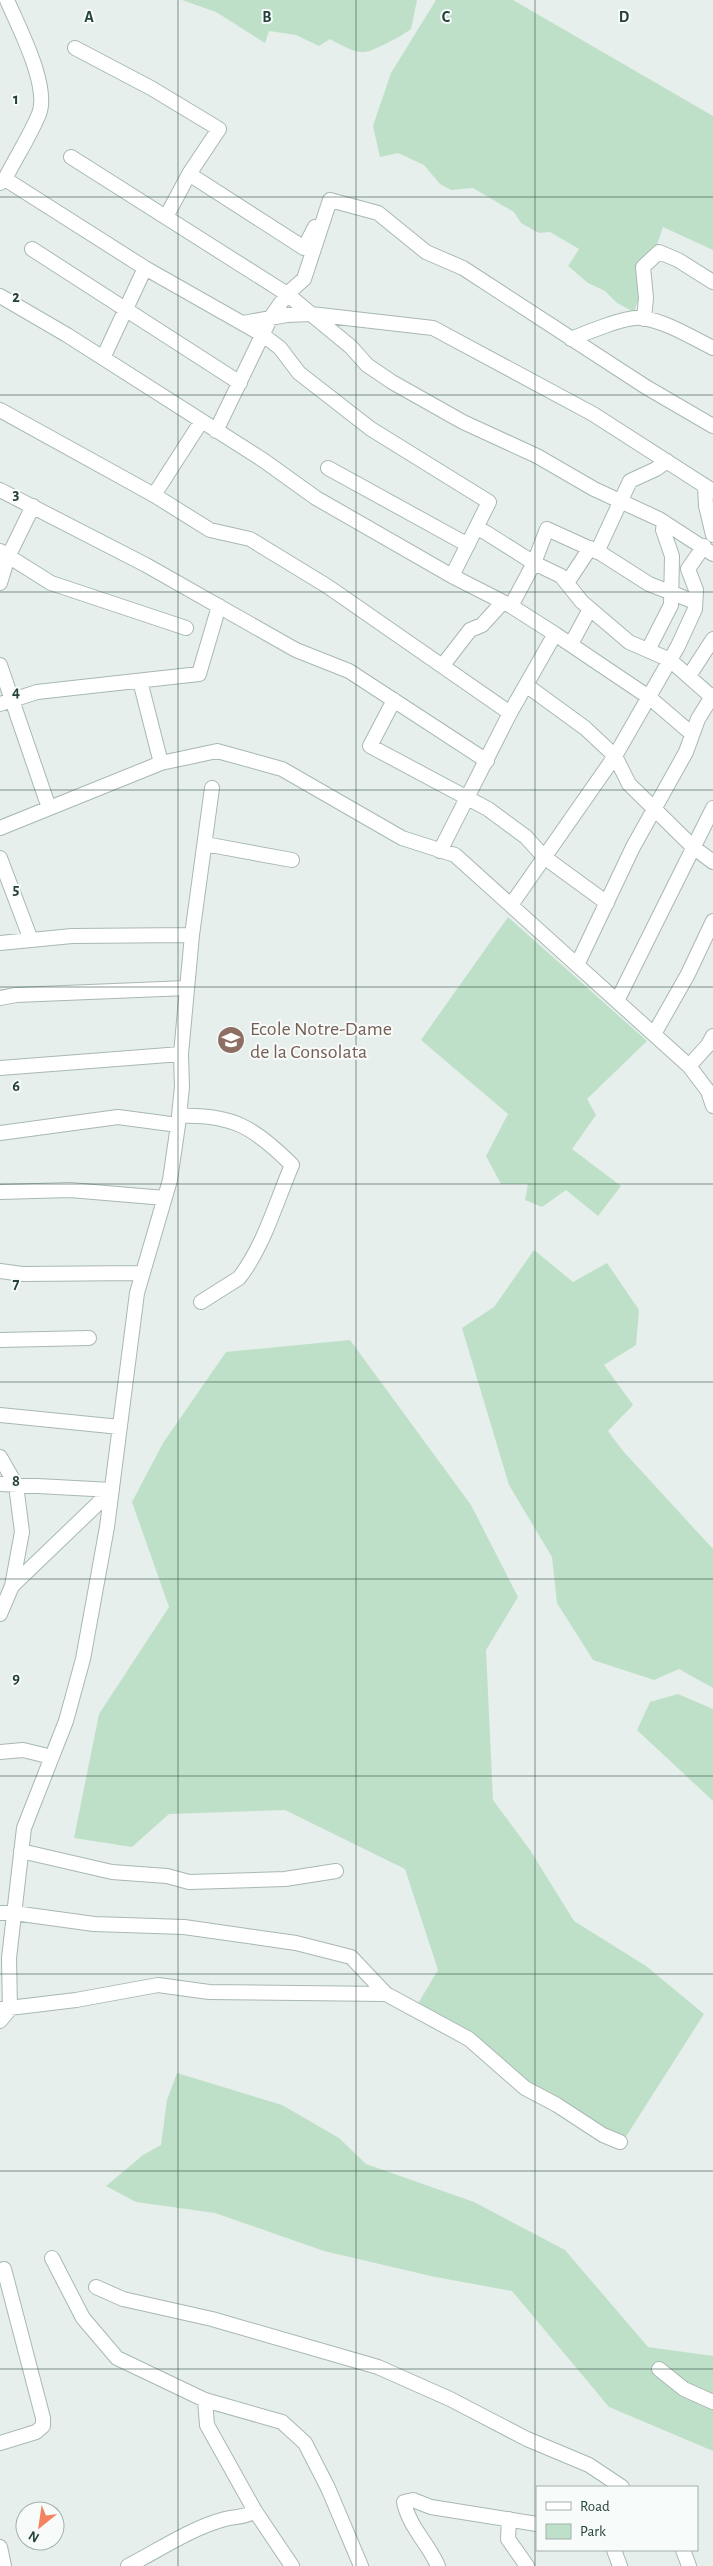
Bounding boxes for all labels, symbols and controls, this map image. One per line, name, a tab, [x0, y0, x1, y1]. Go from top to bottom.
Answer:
text: A	[84, 9, 94, 25]
text: B	[262, 9, 272, 25]
text: C	[442, 9, 451, 25]
text: D	[619, 9, 630, 25]
text: 1	[13, 91, 19, 107]
text: 2	[12, 289, 20, 305]
text: 3	[13, 486, 20, 502]
text: 4	[12, 684, 20, 700]
text: 5	[13, 881, 20, 897]
place label: Ecole Notre-Dame de la Consolata	[250, 1019, 392, 1062]
school or university icon: Ecole Notre-Dame de la Consolata	[216, 1025, 246, 1055]
text: 6	[12, 1078, 20, 1094]
text: 7	[13, 1276, 20, 1292]
text: 8	[12, 1473, 20, 1489]
text: 9	[12, 1670, 20, 1686]
legend	[536, 2486, 698, 2551]
text: Road	[580, 2499, 610, 2514]
north arrow	[15, 2501, 65, 2551]
text: Park	[580, 2524, 606, 2539]
text: N	[26, 2528, 42, 2545]

